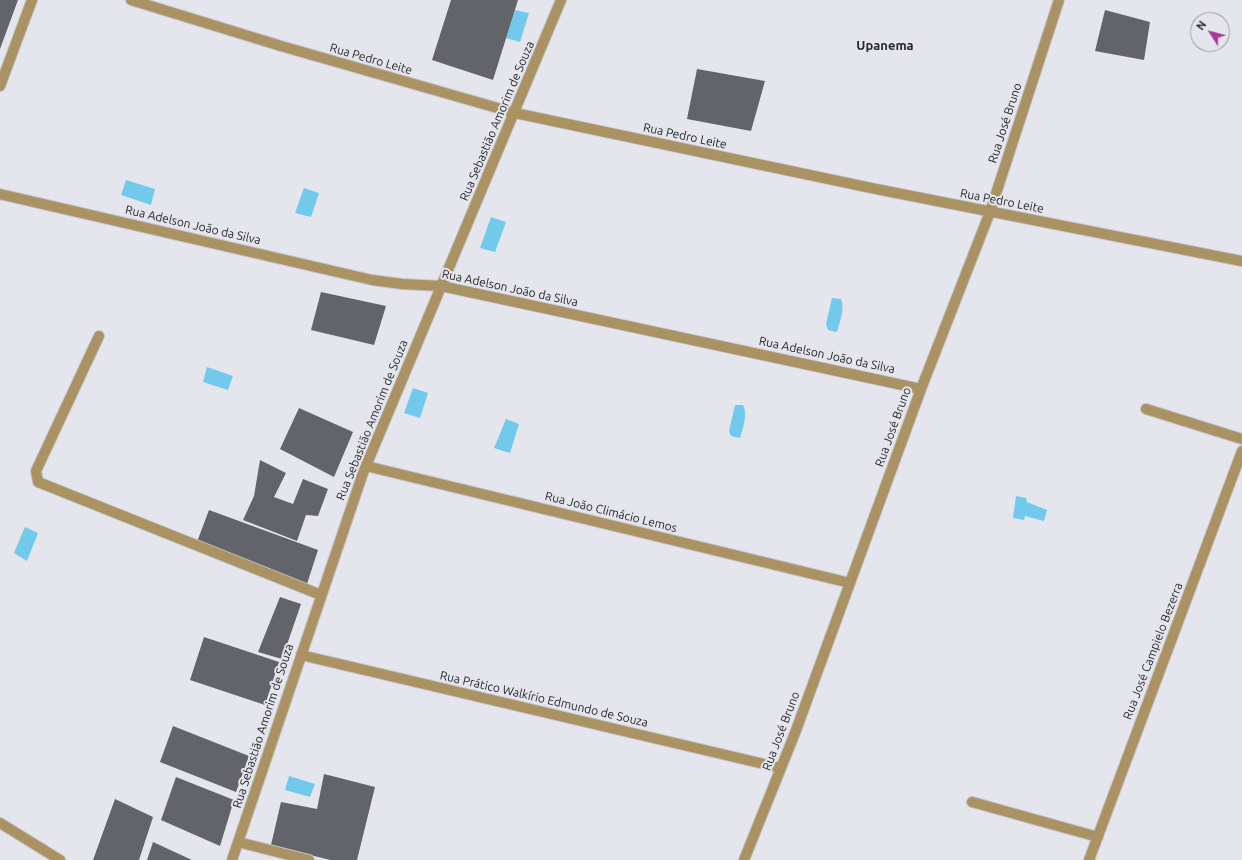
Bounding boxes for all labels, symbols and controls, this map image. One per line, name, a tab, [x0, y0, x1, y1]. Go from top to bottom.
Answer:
north arrow	[1190, 12, 1230, 52]
text: N	[1194, 19, 1208, 32]
district label: Upanema	[856, 38, 914, 54]
street label: Rua Sebastião Amorim de Souza	[457, 39, 537, 203]
street label: Rua Pedro Leite	[328, 40, 414, 78]
street label: Rua José Bruno	[985, 81, 1025, 165]
street label: Rua Pedro Leite	[642, 120, 728, 152]
street label: Rua Pedro Leite	[959, 186, 1045, 216]
street label: Rua Adelson João da Silva	[124, 202, 262, 248]
street label: Rua Adelson João da Silva	[441, 267, 579, 309]
street label: Rua Adelson João da Silva	[758, 334, 896, 376]
street label: Rua Sebastião Amorim de Souza	[333, 338, 411, 502]
street label: Rua José Bruno	[872, 385, 914, 469]
street label: Rua João Climácio Lemos	[543, 489, 679, 535]
street label: Rua José Campielo Bezerra	[1120, 580, 1186, 722]
street label: Rua Sebastião Amorim de Souza	[230, 642, 296, 810]
street label: Rua Prático Walkírio Edmundo de Souza	[439, 668, 649, 730]
street label: Rua José Bruno	[759, 689, 803, 773]

